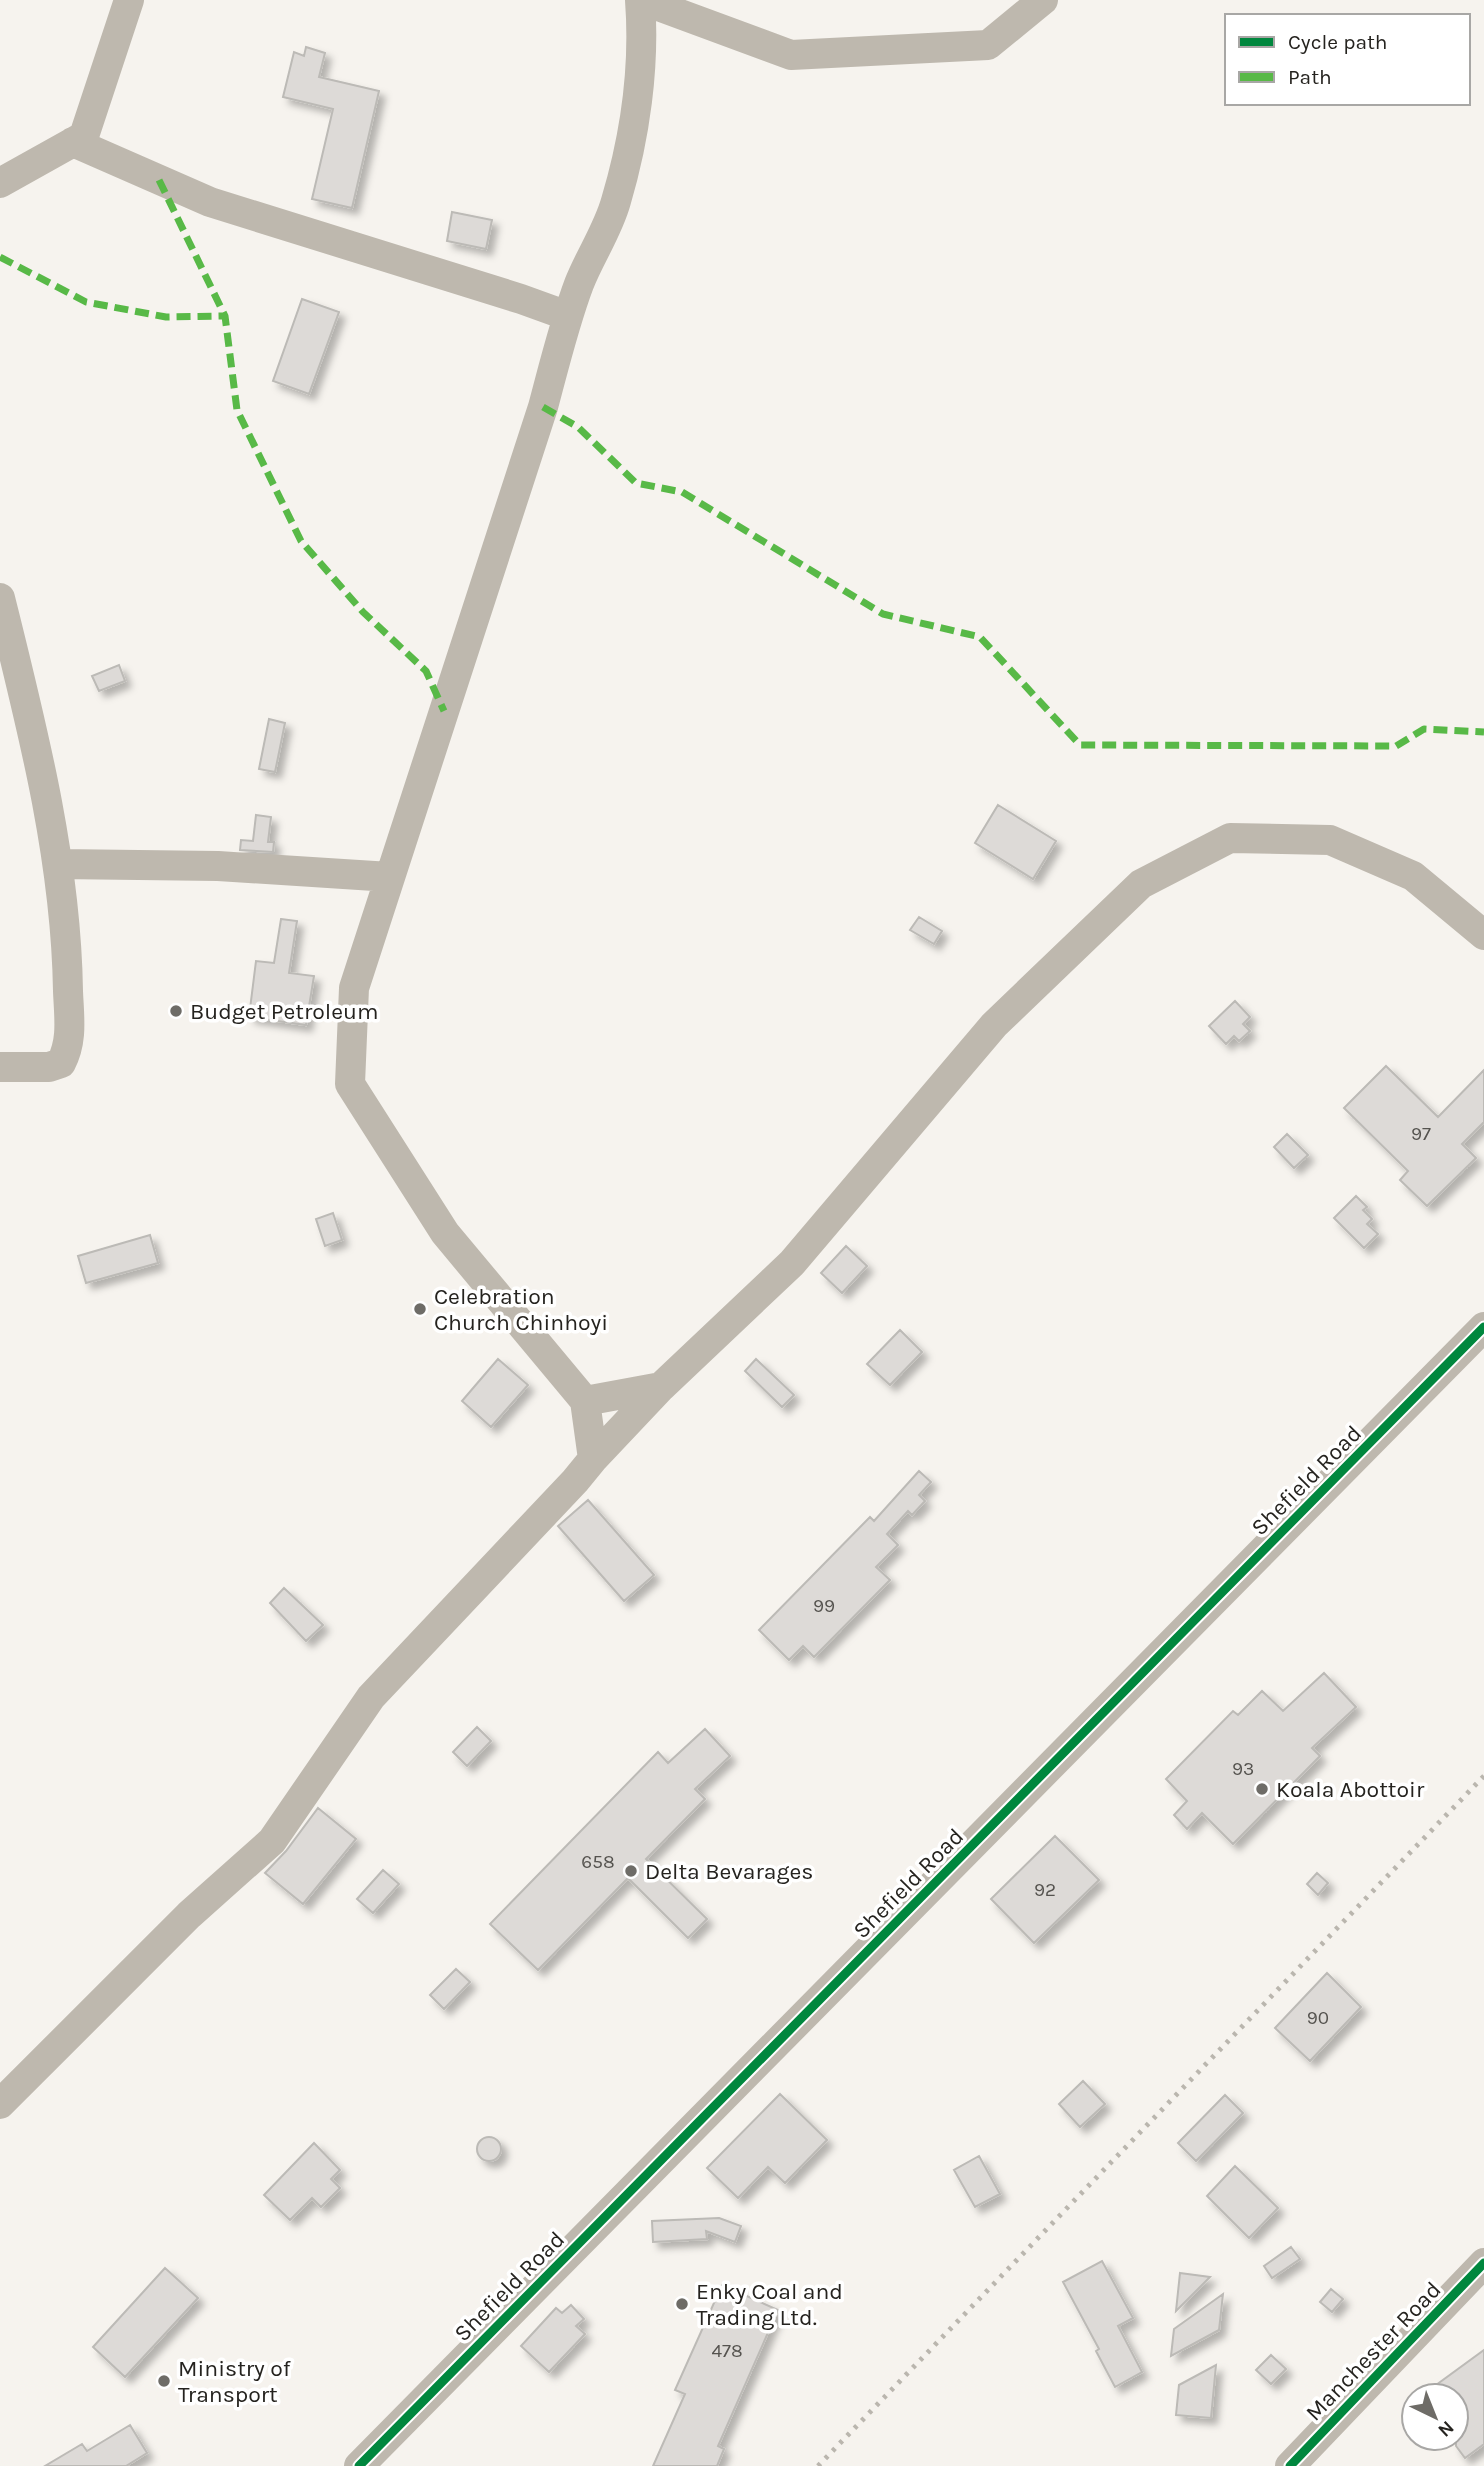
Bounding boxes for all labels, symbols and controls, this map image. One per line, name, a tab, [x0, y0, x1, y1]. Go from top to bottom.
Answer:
legend	[1225, 14, 1470, 105]
text: Cycle path	[1288, 30, 1388, 54]
text: Path	[1288, 65, 1332, 89]
place label: Budget Petroleum	[190, 998, 379, 1025]
marker: Budget Petroleum	[168, 1003, 184, 1019]
house number: 97	[1411, 1123, 1431, 1145]
place label: Celebration Church Chinhoyi	[434, 1283, 608, 1336]
marker: Celebration Church Chinhoyi	[412, 1301, 428, 1317]
street label: Shefield Road	[1246, 1420, 1367, 1541]
house number: 99	[813, 1595, 835, 1617]
house number: 93	[1232, 1758, 1254, 1780]
place label: Koala Abottoir	[1276, 1776, 1425, 1803]
marker: Koala Abottoir	[1254, 1781, 1270, 1797]
street label: Shefield Road	[848, 1823, 969, 1944]
house number: 658	[581, 1851, 615, 1873]
place label: Delta Bevarages	[645, 1858, 813, 1885]
marker: Delta Bevarages	[623, 1863, 639, 1879]
house number: 92	[1034, 1879, 1056, 1901]
house number: 90	[1307, 2007, 1329, 2029]
street label: Shefield Road	[449, 2226, 570, 2347]
street label: Manchester Road	[1300, 2276, 1447, 2426]
place label: Enky Coal and Trading Ltd.	[696, 2278, 843, 2331]
marker: Enky Coal and Trading Ltd.	[674, 2296, 690, 2312]
house number: 478	[711, 2340, 743, 2362]
place label: Ministry of Transport	[178, 2355, 291, 2408]
marker: Ministry of Transport	[156, 2373, 172, 2389]
north arrow	[1400, 2382, 1470, 2452]
text: N	[1433, 2416, 1458, 2441]

